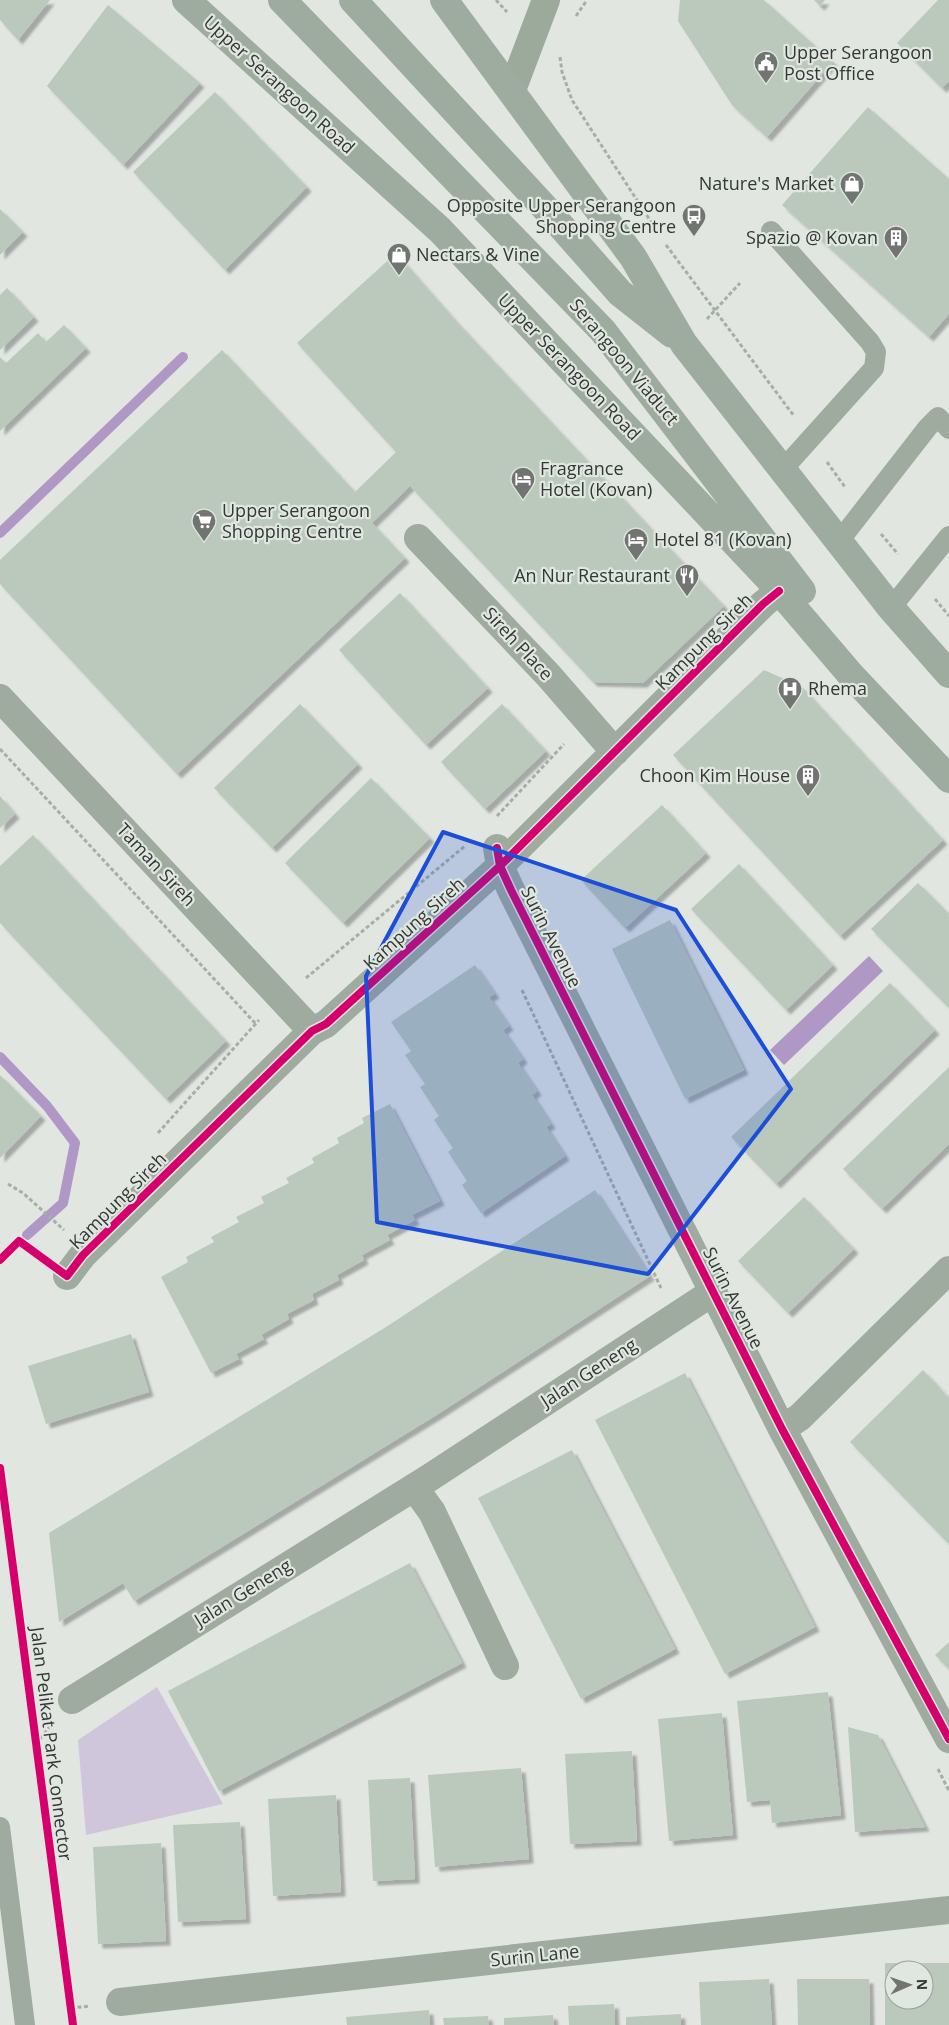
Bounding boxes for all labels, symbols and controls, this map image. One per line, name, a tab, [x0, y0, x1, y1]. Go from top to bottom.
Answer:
street label: Upper Serangoon Road	[199, 10, 360, 159]
place label: Upper Serangoon Post Office	[784, 40, 932, 85]
public building icon: Upper Serangoon Post Office	[753, 50, 779, 84]
place label: Nature's Market	[699, 171, 834, 195]
shop icon: Nature's Market	[839, 171, 865, 205]
place label: Opposite Upper Serangoon Shopping Centre	[447, 193, 676, 238]
bus stop icon: Opposite Upper Serangoon Shopping Centre	[681, 203, 707, 237]
place label: Spazio @ Kovan	[746, 225, 878, 249]
building icon: Spazio @ Kovan	[883, 225, 909, 259]
shop icon: Nectars & Vine	[386, 242, 412, 276]
place label: Nectars & Vine	[416, 242, 540, 266]
street label: Upper Serangoon Road	[493, 288, 646, 445]
street label: Serangoon Viaduct	[565, 293, 685, 430]
place label: Fragrance Hotel (Kovan)	[540, 456, 652, 501]
hotel icon: Fragrance Hotel (Kovan)	[510, 466, 536, 500]
place label: Upper Serangoon Shopping Centre	[222, 498, 370, 543]
supermarket icon: Upper Serangoon Shopping Centre	[191, 508, 217, 542]
hotel icon: Hotel 81 (Kovan)	[623, 527, 649, 561]
place label: Hotel 81 (Kovan)	[654, 527, 792, 551]
place label: An Nur Restaurant	[514, 563, 670, 587]
restaurant icon: An Nur Restaurant	[674, 563, 700, 597]
street label: Kampung Sireh	[649, 587, 757, 695]
street label: Sireh Place	[479, 602, 559, 685]
hospital icon: Rhema	[777, 676, 803, 710]
place label: Rhema	[808, 676, 867, 700]
place label: Choon Kim House	[640, 763, 790, 787]
building icon: Choon Kim House	[795, 763, 821, 797]
street label: Taman Sireh	[112, 818, 201, 911]
street label: Kampung Sireh	[358, 871, 469, 975]
street label: Surin Avenue	[516, 882, 588, 992]
street label: Kampung Sireh	[63, 1146, 171, 1254]
street label: Surin Avenue	[698, 1243, 770, 1353]
street label: Jalan Geneng	[534, 1332, 641, 1413]
street label: Jalan Geneng	[188, 1553, 296, 1633]
street label: Jalan Pelikat Park Connector	[25, 1624, 78, 1863]
street label: Surin Lane	[489, 1938, 580, 1972]
north arrow	[884, 1960, 934, 2010]
text: N	[913, 1979, 932, 1991]

